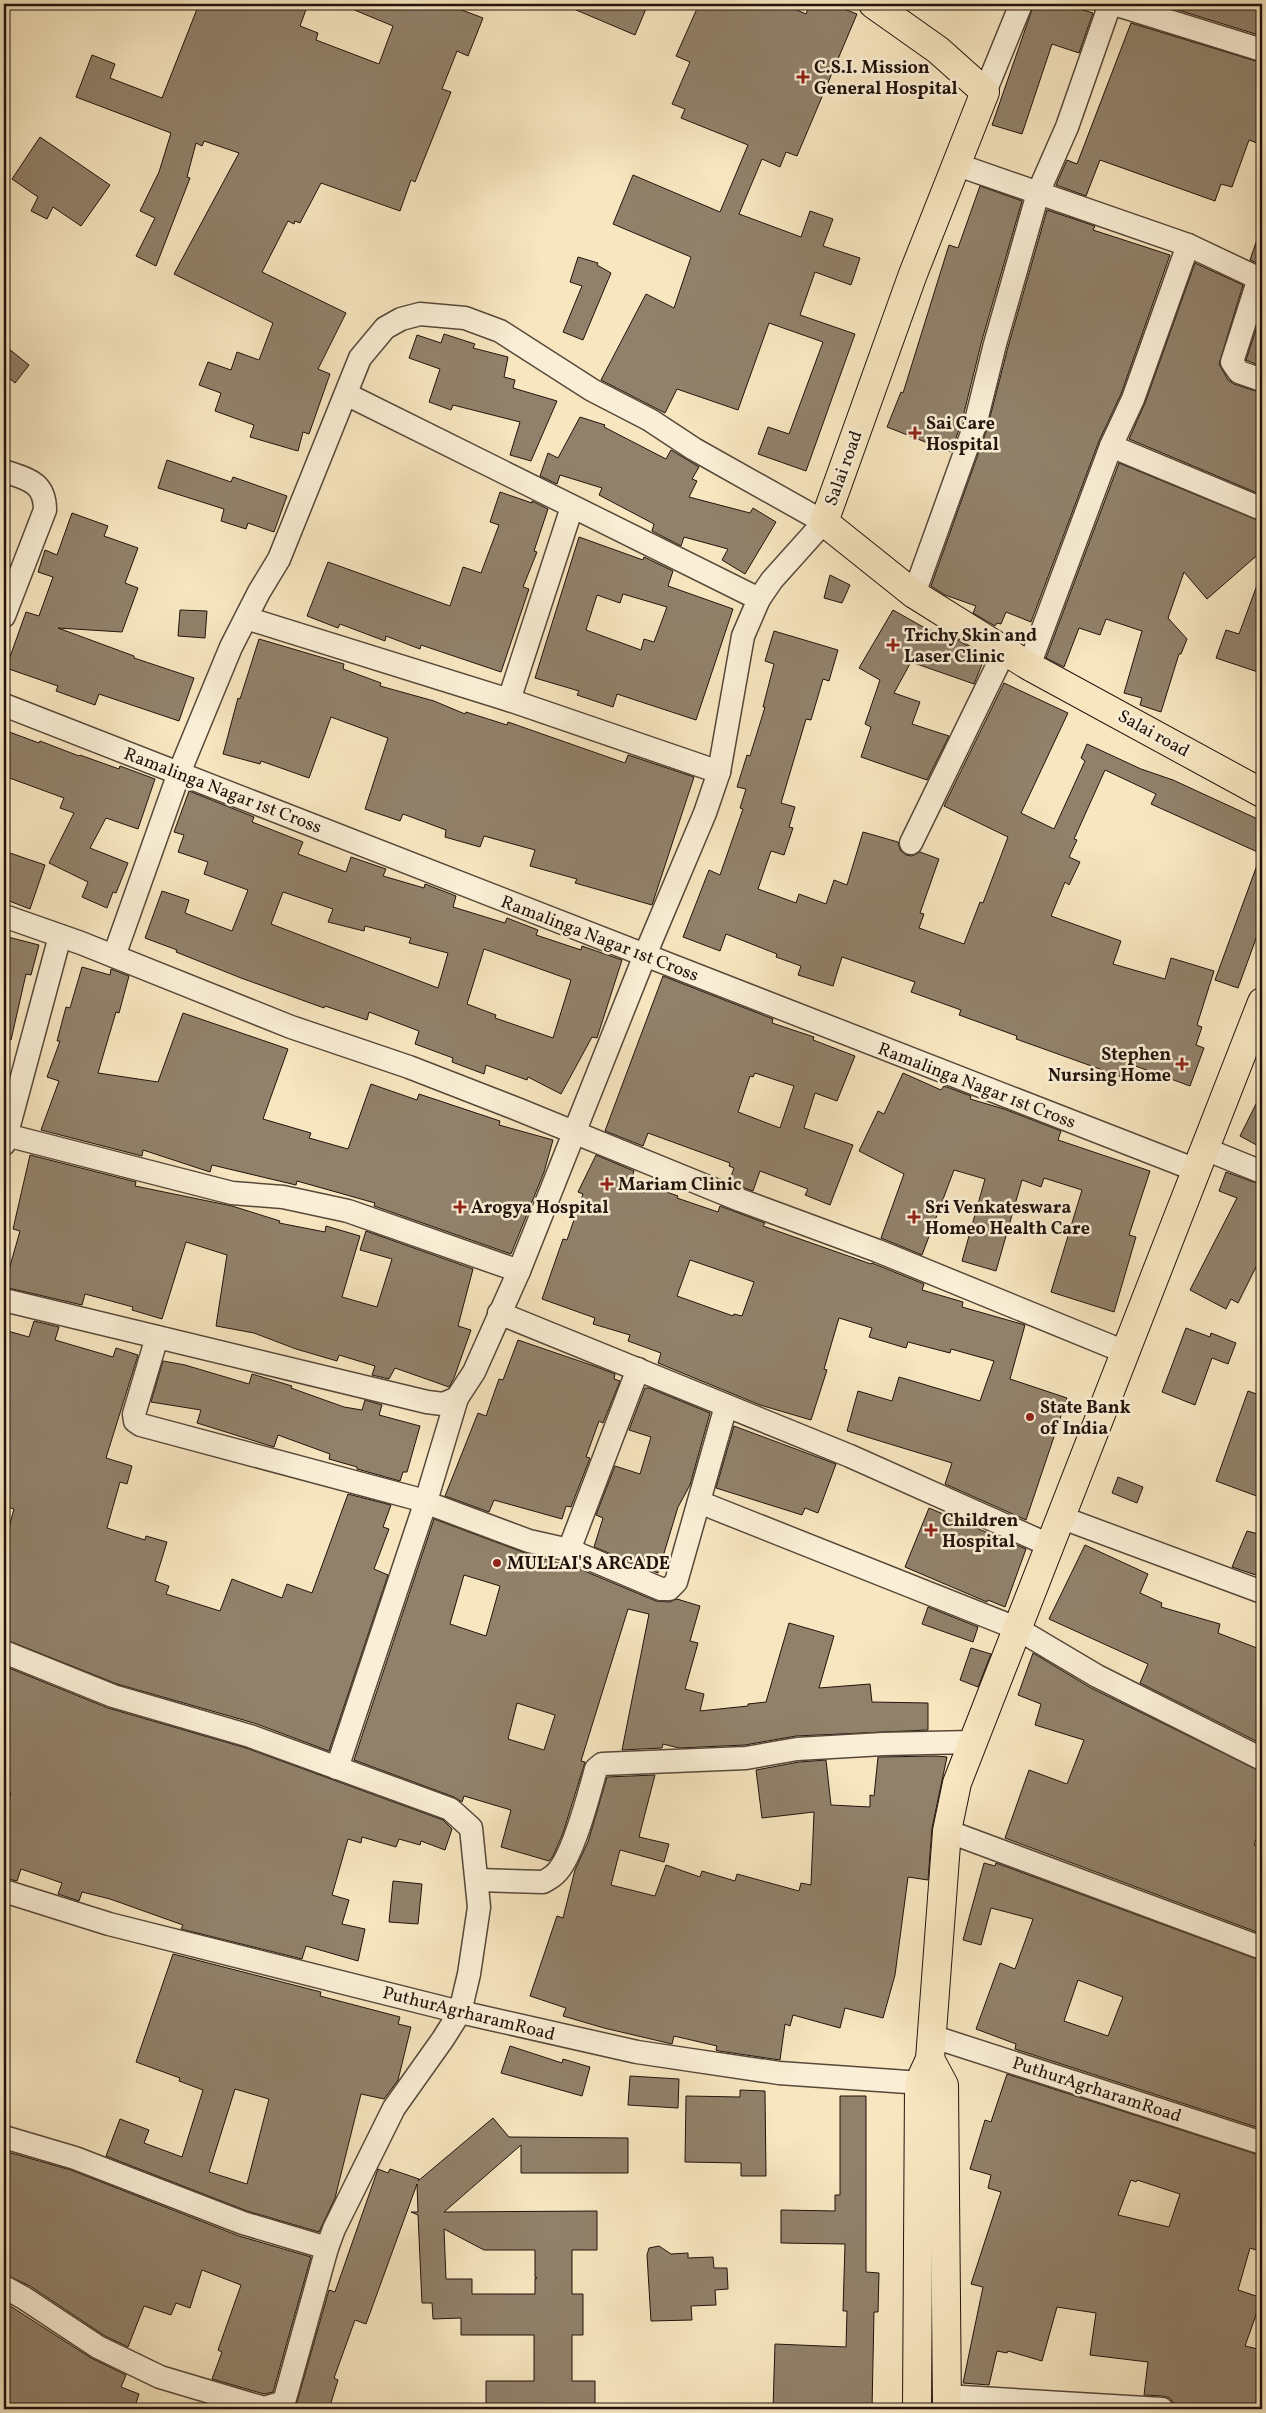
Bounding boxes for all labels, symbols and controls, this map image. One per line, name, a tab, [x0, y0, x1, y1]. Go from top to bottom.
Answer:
place label: C.S.I. Mission General Hospital	[814, 56, 958, 102]
marker: C.S.I. Mission General Hospital	[796, 70, 810, 84]
place label: Sai Care Hospital	[926, 412, 999, 458]
marker: Sai Care Hospital	[908, 426, 922, 440]
street label: Salai road	[819, 427, 870, 510]
place label: Trichy Skin and Laser Clinic	[904, 624, 1037, 670]
marker: Trichy Skin and Laser Clinic	[886, 638, 900, 652]
street label: Salai road	[1113, 704, 1194, 764]
street label: Ramalinga Nagar 1st Cross	[120, 742, 325, 841]
street label: Ramalinga Nagar 1st Cross	[497, 890, 702, 989]
street label: Ramalinga Nagar 1st Cross	[874, 1037, 1079, 1136]
place label: Stephen Nursing Home	[1048, 1043, 1171, 1089]
marker: Stephen Nursing Home	[1175, 1057, 1189, 1071]
place label: Mariam Clinic	[618, 1173, 741, 1198]
marker: Mariam Clinic	[600, 1177, 614, 1191]
place label: Arogya Hospital	[471, 1196, 609, 1221]
place label: Sri Venkateswara Homeo Health Care	[925, 1196, 1090, 1242]
marker: Arogya Hospital	[453, 1200, 467, 1214]
marker: Sri Venkateswara Homeo Health Care	[907, 1210, 921, 1224]
place label: State Bank of India	[1040, 1396, 1131, 1442]
marker: State Bank of India	[1024, 1411, 1036, 1423]
place label: Children Hospital	[942, 1509, 1018, 1555]
marker: Children Hospital	[924, 1523, 938, 1537]
place label: MULLAI'S ARCADE	[507, 1552, 670, 1577]
marker: MULLAI'S ARCADE	[491, 1557, 503, 1569]
street label: PuthurAgrharamRoad	[380, 1981, 557, 2048]
street label: PuthurAgrharamRoad	[1009, 2051, 1184, 2130]

